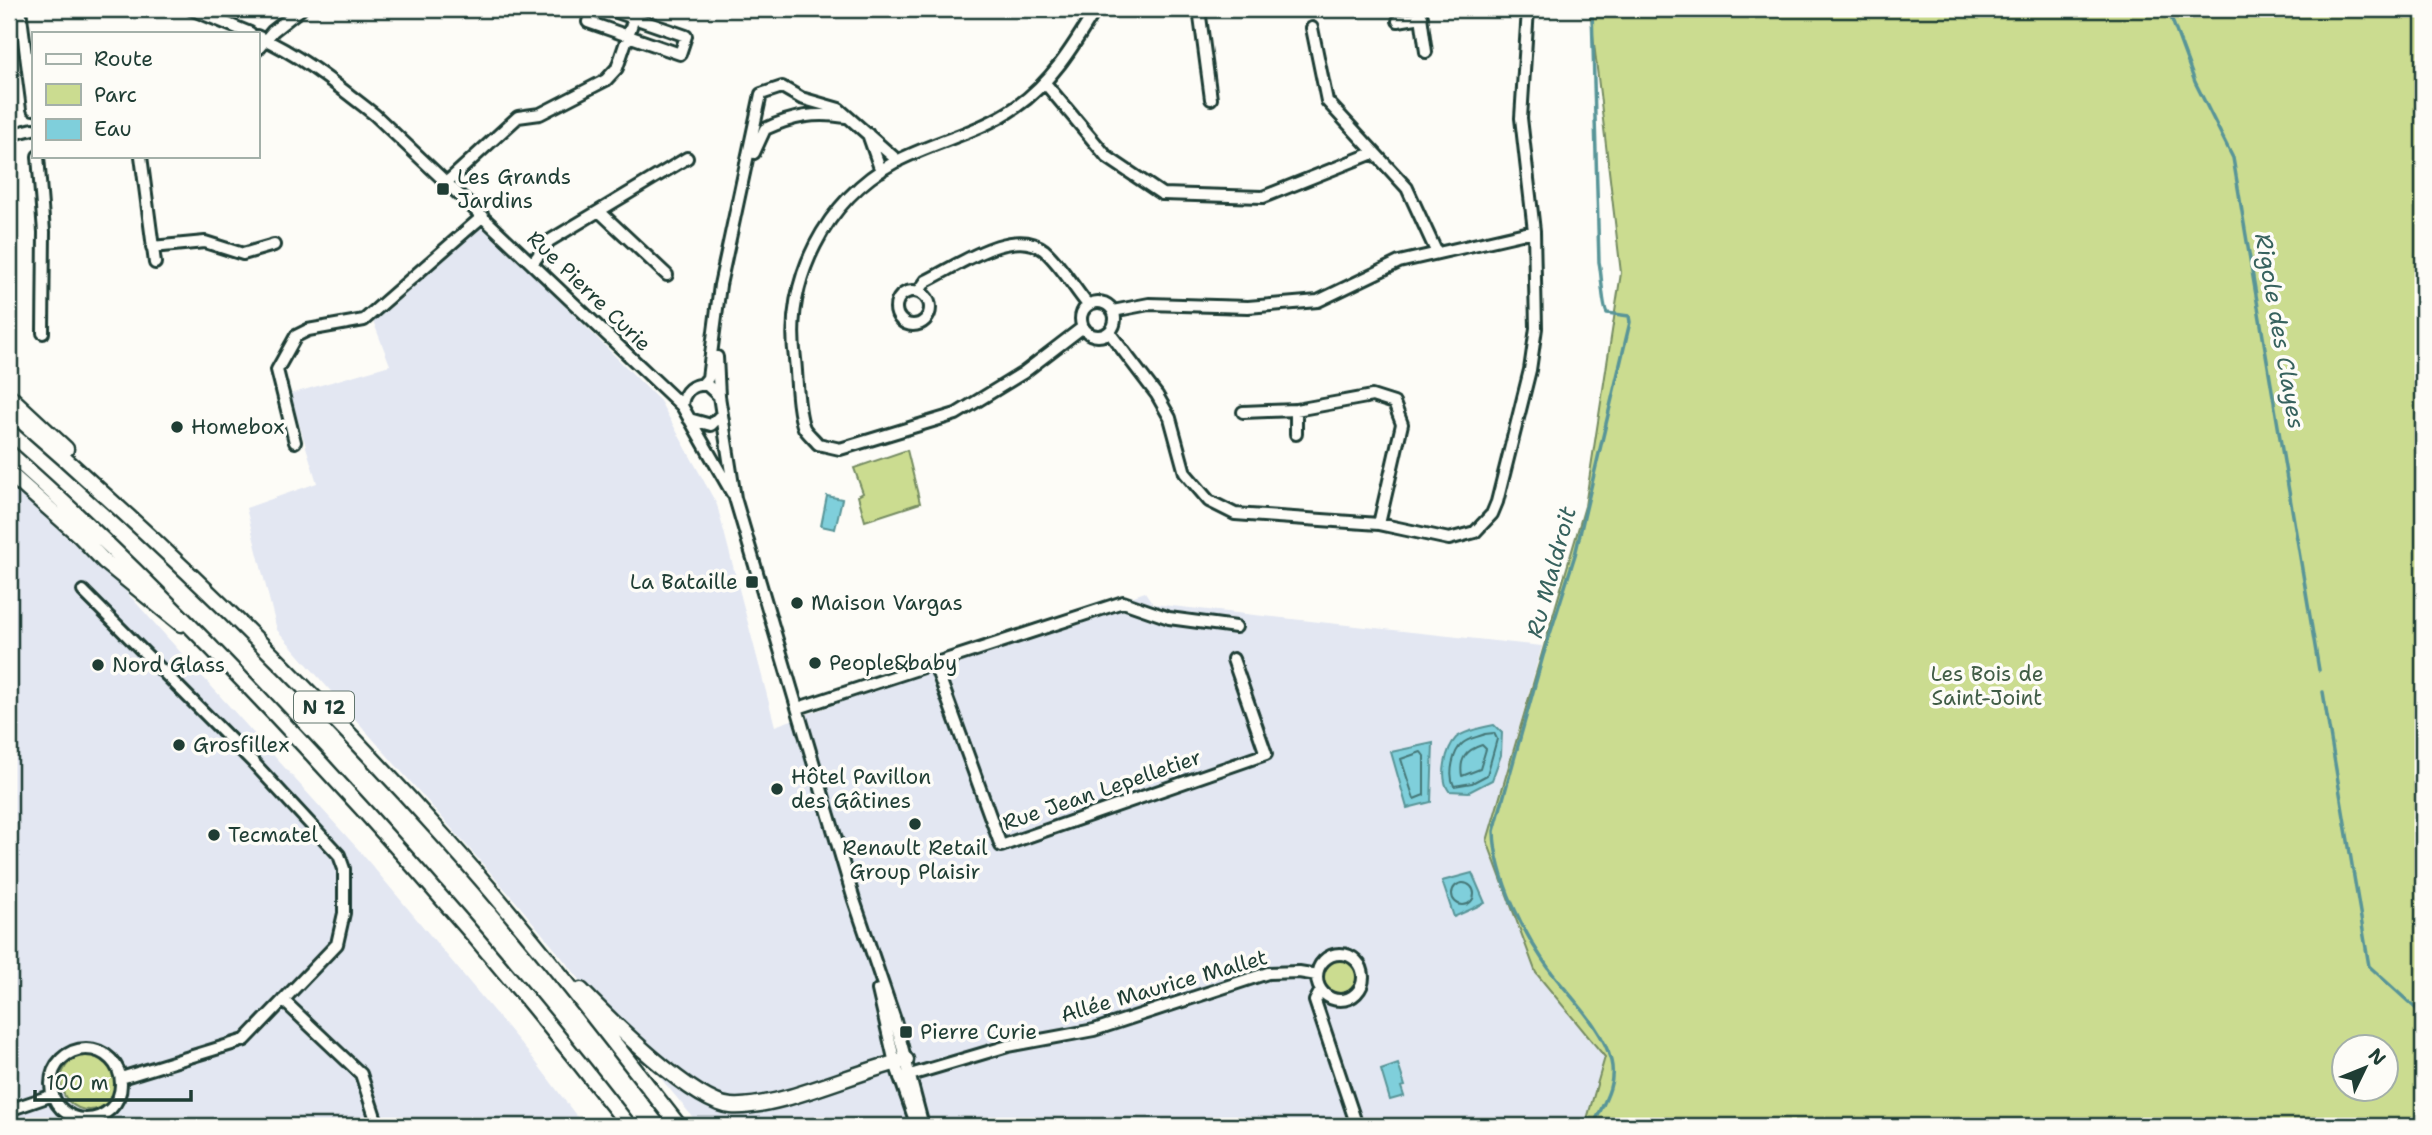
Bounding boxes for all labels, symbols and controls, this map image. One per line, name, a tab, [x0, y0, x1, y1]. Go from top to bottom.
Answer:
legend	[32, 32, 259, 158]
text: Route	[94, 45, 153, 73]
text: Parc	[94, 81, 137, 109]
text: Eau	[94, 115, 132, 143]
place label: Les Grands Jardins	[457, 163, 571, 215]
marker: Les Grands Jardins	[435, 181, 451, 197]
street label: Rue Pierre Curie	[521, 225, 657, 357]
water label: Rigole des Clayes	[2248, 231, 2312, 431]
place label: Homebox	[191, 413, 285, 441]
marker: Homebox	[169, 419, 185, 435]
water label: Ru Maldroit	[1519, 503, 1583, 641]
place label: La Bataille	[630, 568, 738, 596]
marker: La Bataille	[744, 574, 760, 590]
place label: Maison Vargas	[811, 589, 963, 617]
marker: Maison Vargas	[789, 595, 805, 611]
place label: People&baby	[829, 649, 957, 677]
place label: Nord Glass	[112, 651, 225, 679]
marker: People&baby	[807, 655, 823, 671]
marker: Nord Glass	[90, 657, 106, 673]
park label: Les Bois de Saint-Joint	[1930, 660, 2044, 712]
road number: N 12	[294, 692, 354, 722]
place label: Grosfillex	[193, 731, 289, 759]
marker: Grosfillex	[171, 737, 187, 753]
street label: Rue Jean Lepelletier	[999, 743, 1205, 837]
place label: Hôtel Pavillon des Gâtines	[791, 763, 931, 815]
marker: Hôtel Pavillon des Gâtines	[769, 781, 785, 797]
marker: Renault Retail Group Plaisir	[907, 816, 923, 832]
place label: Tecmatel	[228, 821, 318, 849]
marker: Tecmatel	[206, 827, 222, 843]
place label: Renault Retail Group Plaisir	[842, 834, 988, 886]
street label: Allée Maurice Mallet	[1057, 943, 1271, 1029]
place label: Pierre Curie	[920, 1018, 1037, 1046]
marker: Pierre Curie	[898, 1024, 914, 1040]
north arrow	[2330, 1034, 2400, 1104]
text: N	[2363, 1043, 2391, 1071]
scale bar	[35, 1058, 191, 1102]
text: 100 m	[46, 1069, 109, 1097]

